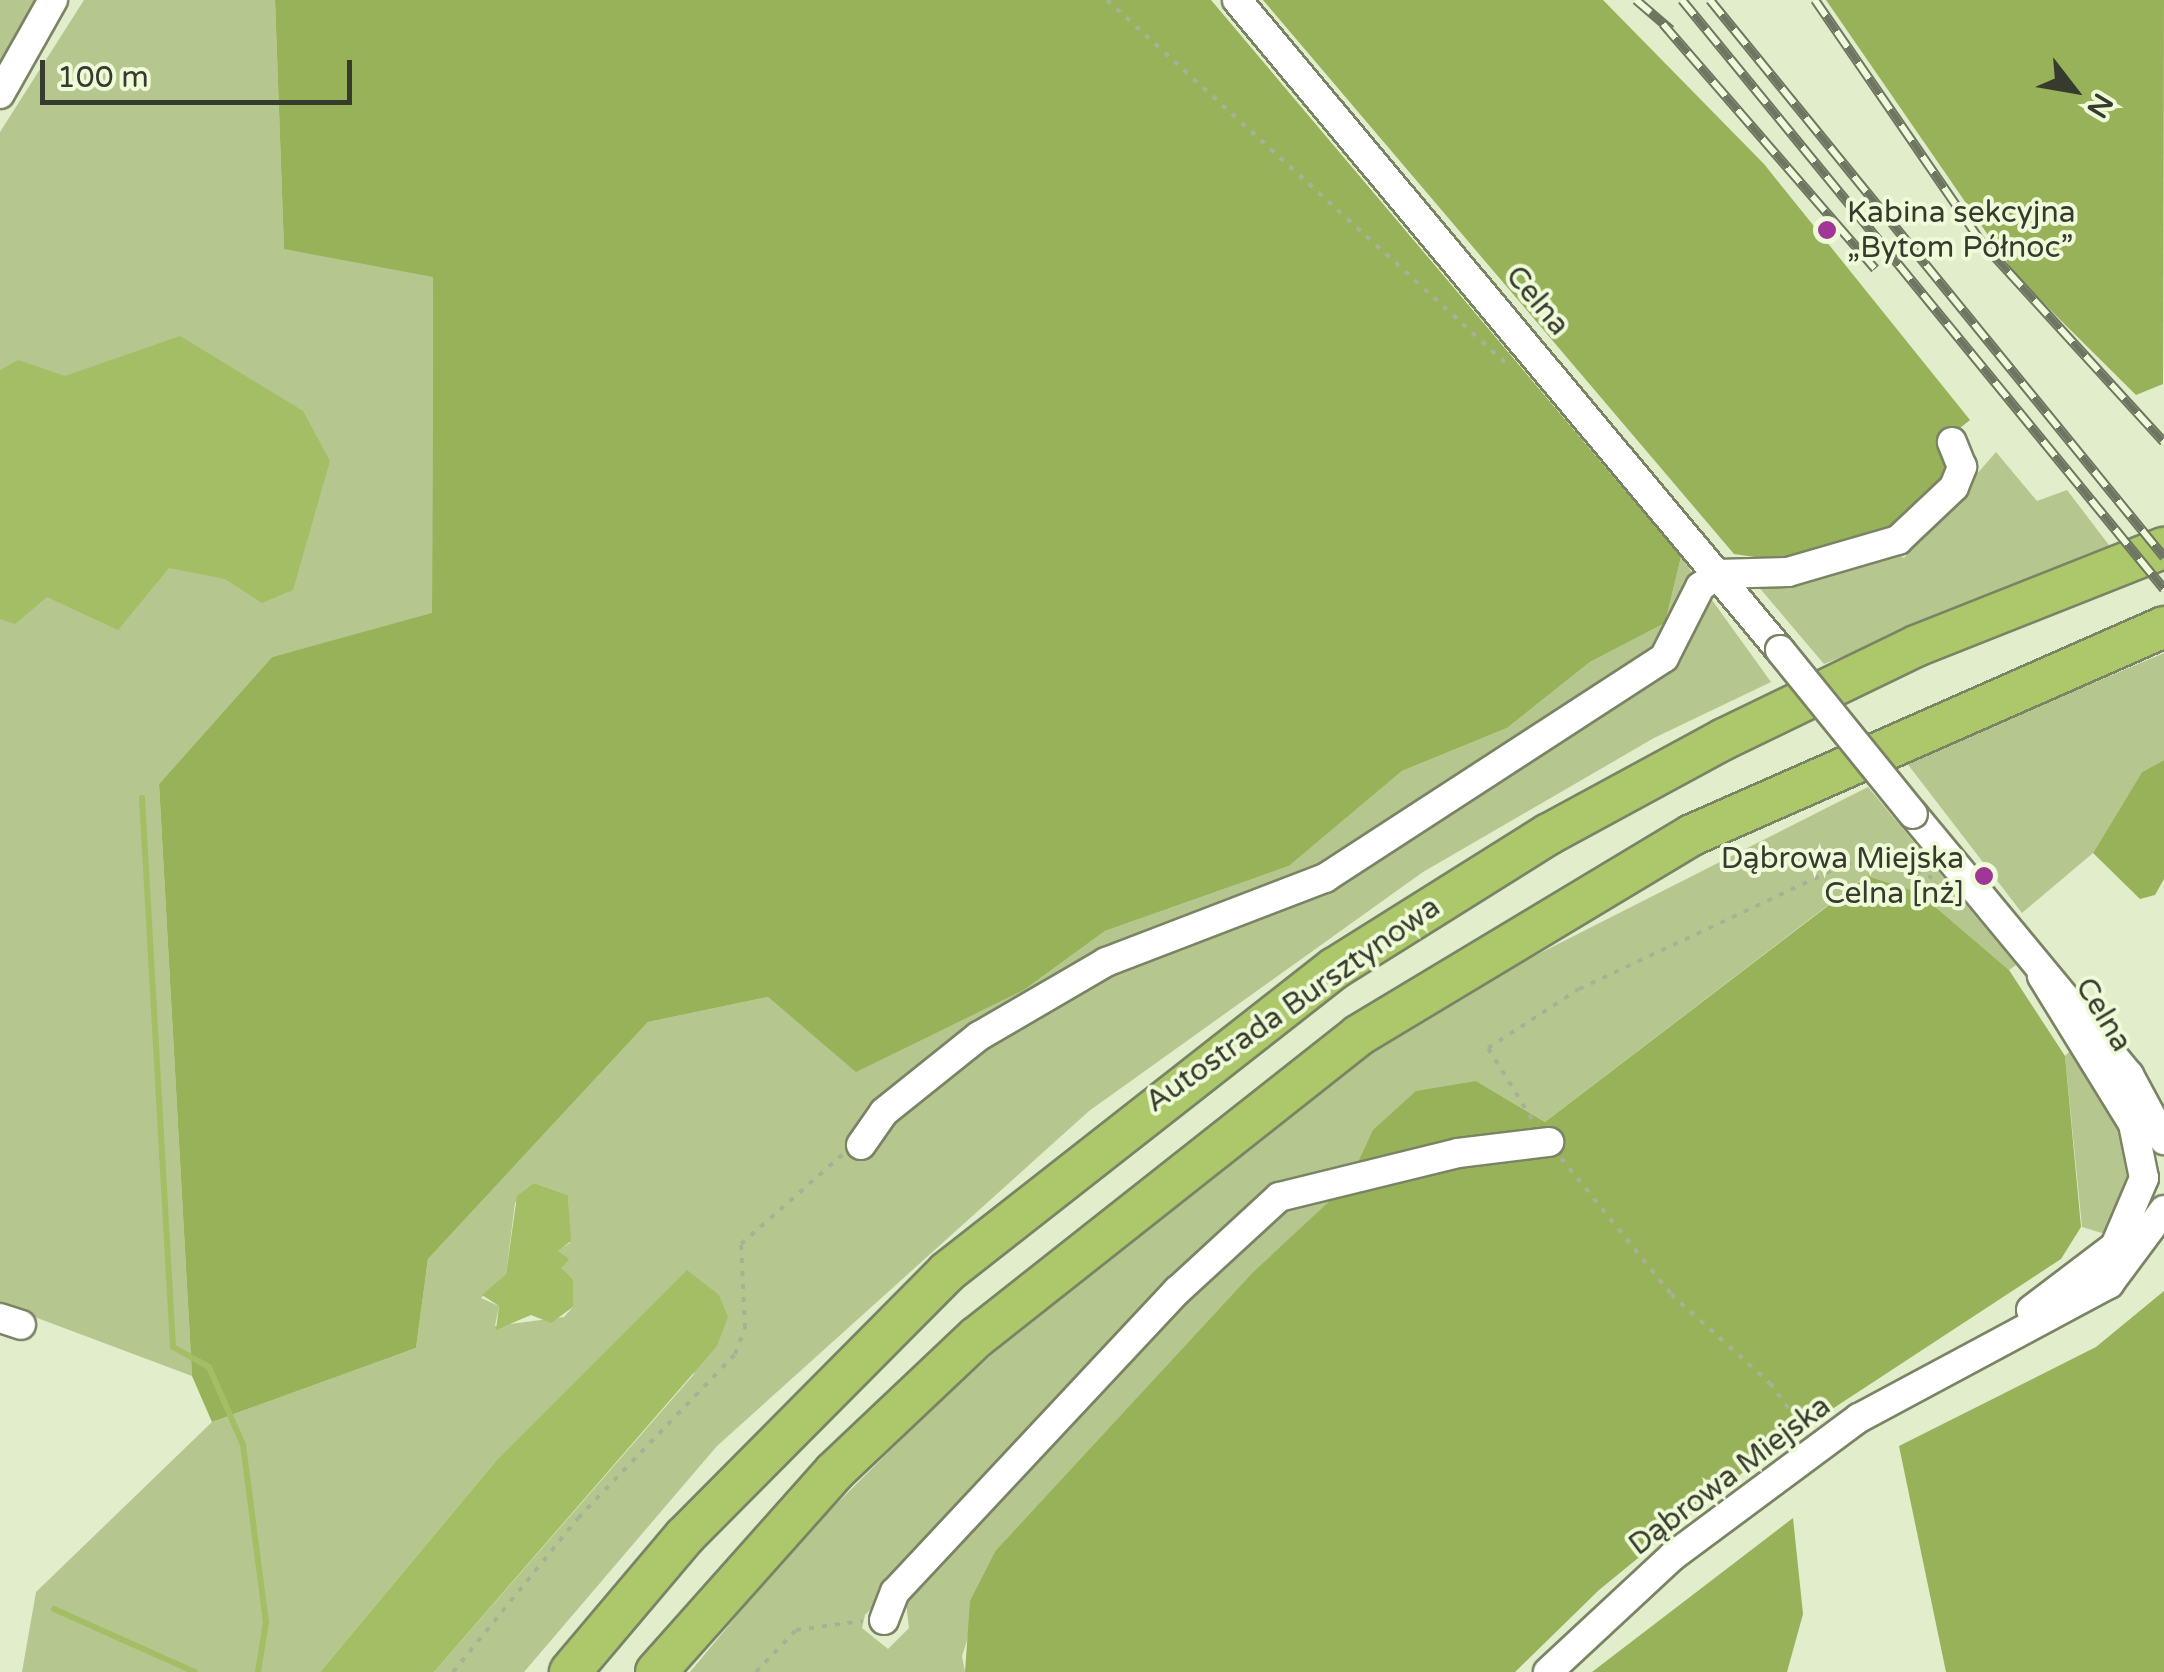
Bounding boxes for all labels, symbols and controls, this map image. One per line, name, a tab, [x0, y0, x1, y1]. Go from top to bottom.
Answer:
scale bar	[45, 40, 358, 102]
north arrow	[2024, 40, 2124, 140]
text: 100 m	[57, 59, 149, 96]
text: N	[2079, 87, 2120, 124]
place label: Kabina sekcyjna „Bytom Północ”	[1847, 195, 2076, 266]
marker: Kabina sekcyjna „Bytom Północ”	[1816, 219, 1838, 241]
street label: Celna	[1498, 259, 1576, 343]
place label: Dąbrowa Miejska Celna [nż]	[1721, 841, 1964, 912]
marker: Dąbrowa Miejska Celna [nż]	[1973, 865, 1995, 887]
street label: Autostrada Bursztynowa	[1139, 890, 1447, 1120]
street label: Celna	[2067, 971, 2139, 1059]
street label: Dąbrowa Miejska	[1622, 1388, 1838, 1564]

